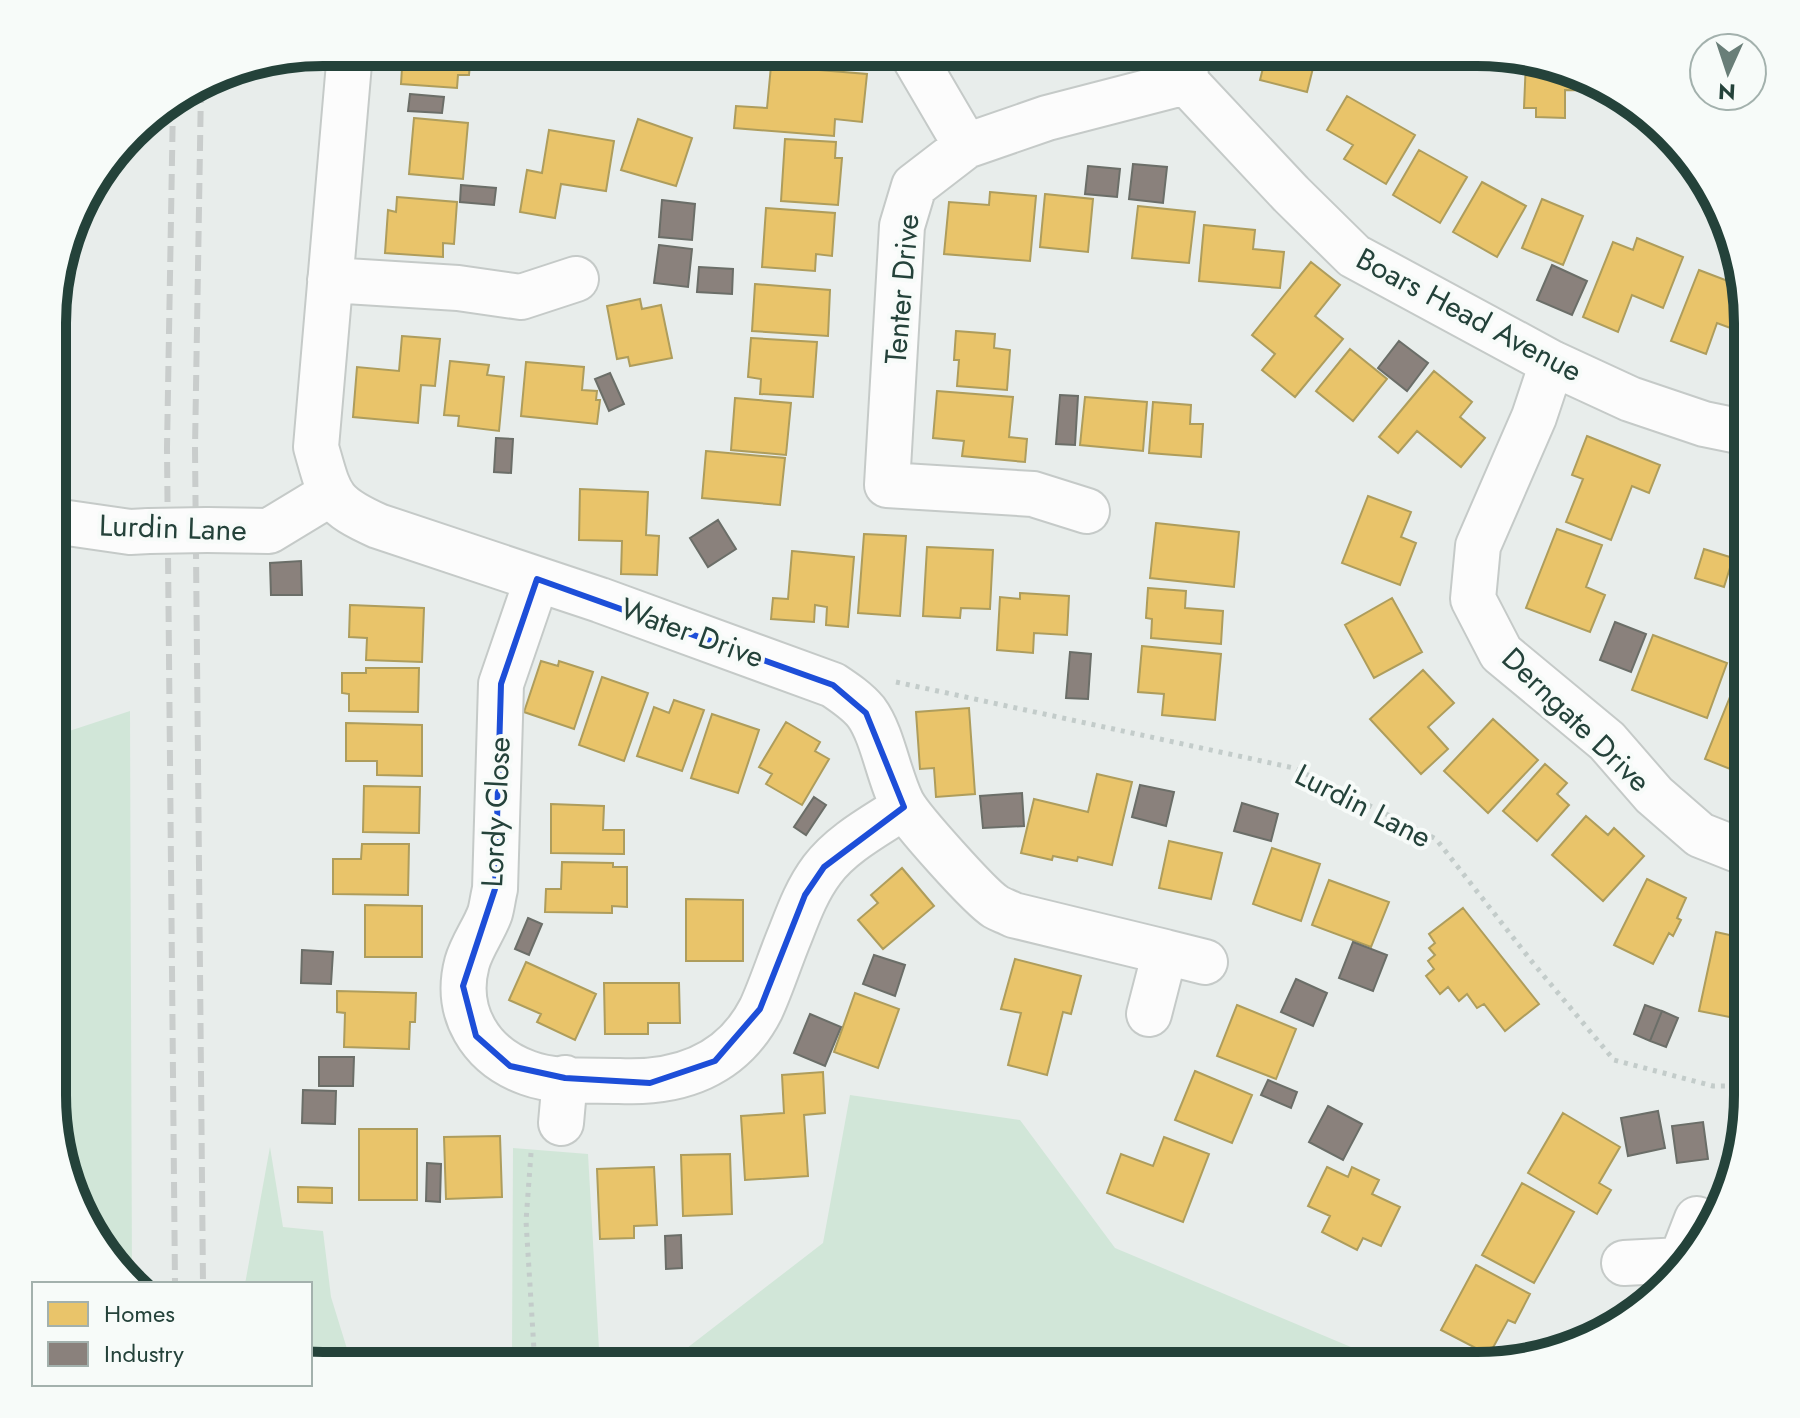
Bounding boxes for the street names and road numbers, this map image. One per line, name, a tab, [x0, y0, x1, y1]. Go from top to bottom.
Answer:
street label: Tenter Drive	[874, 212, 929, 366]
street label: Boars Head Avenue	[1349, 237, 1590, 392]
street label: Lurdin Lane	[98, 503, 248, 552]
street label: Water Drive	[614, 587, 770, 678]
street label: Derngate Drive	[1492, 638, 1660, 802]
street label: Lordy Close	[470, 736, 521, 888]
street label: Lurdin Lane	[1288, 753, 1439, 858]

